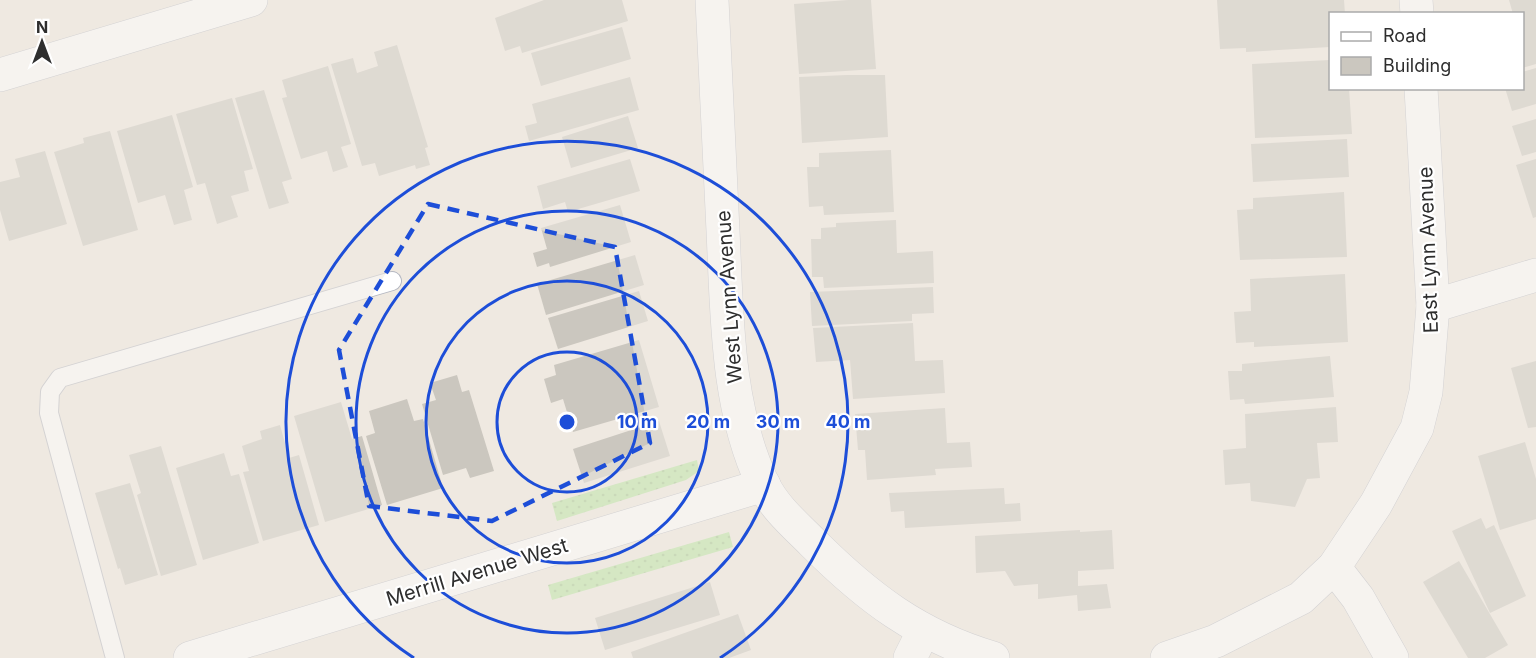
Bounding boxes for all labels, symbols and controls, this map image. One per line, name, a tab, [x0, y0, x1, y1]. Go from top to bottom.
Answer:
north arrow	[12, 12, 72, 72]
legend	[1329, 12, 1524, 90]
text: N	[36, 17, 48, 37]
text: Road	[1383, 25, 1426, 46]
text: Building	[1383, 55, 1451, 76]
street label: East Lynn Avenue	[1413, 166, 1443, 334]
street label: West Lynn Avenue	[711, 209, 747, 385]
text: 10 m	[617, 411, 657, 432]
text: 20 m	[686, 411, 730, 432]
text: 30 m	[756, 411, 800, 432]
text: 40 m	[826, 411, 871, 432]
centre of rings	[557, 412, 577, 432]
street label: Merrill Avenue West	[383, 533, 571, 611]

